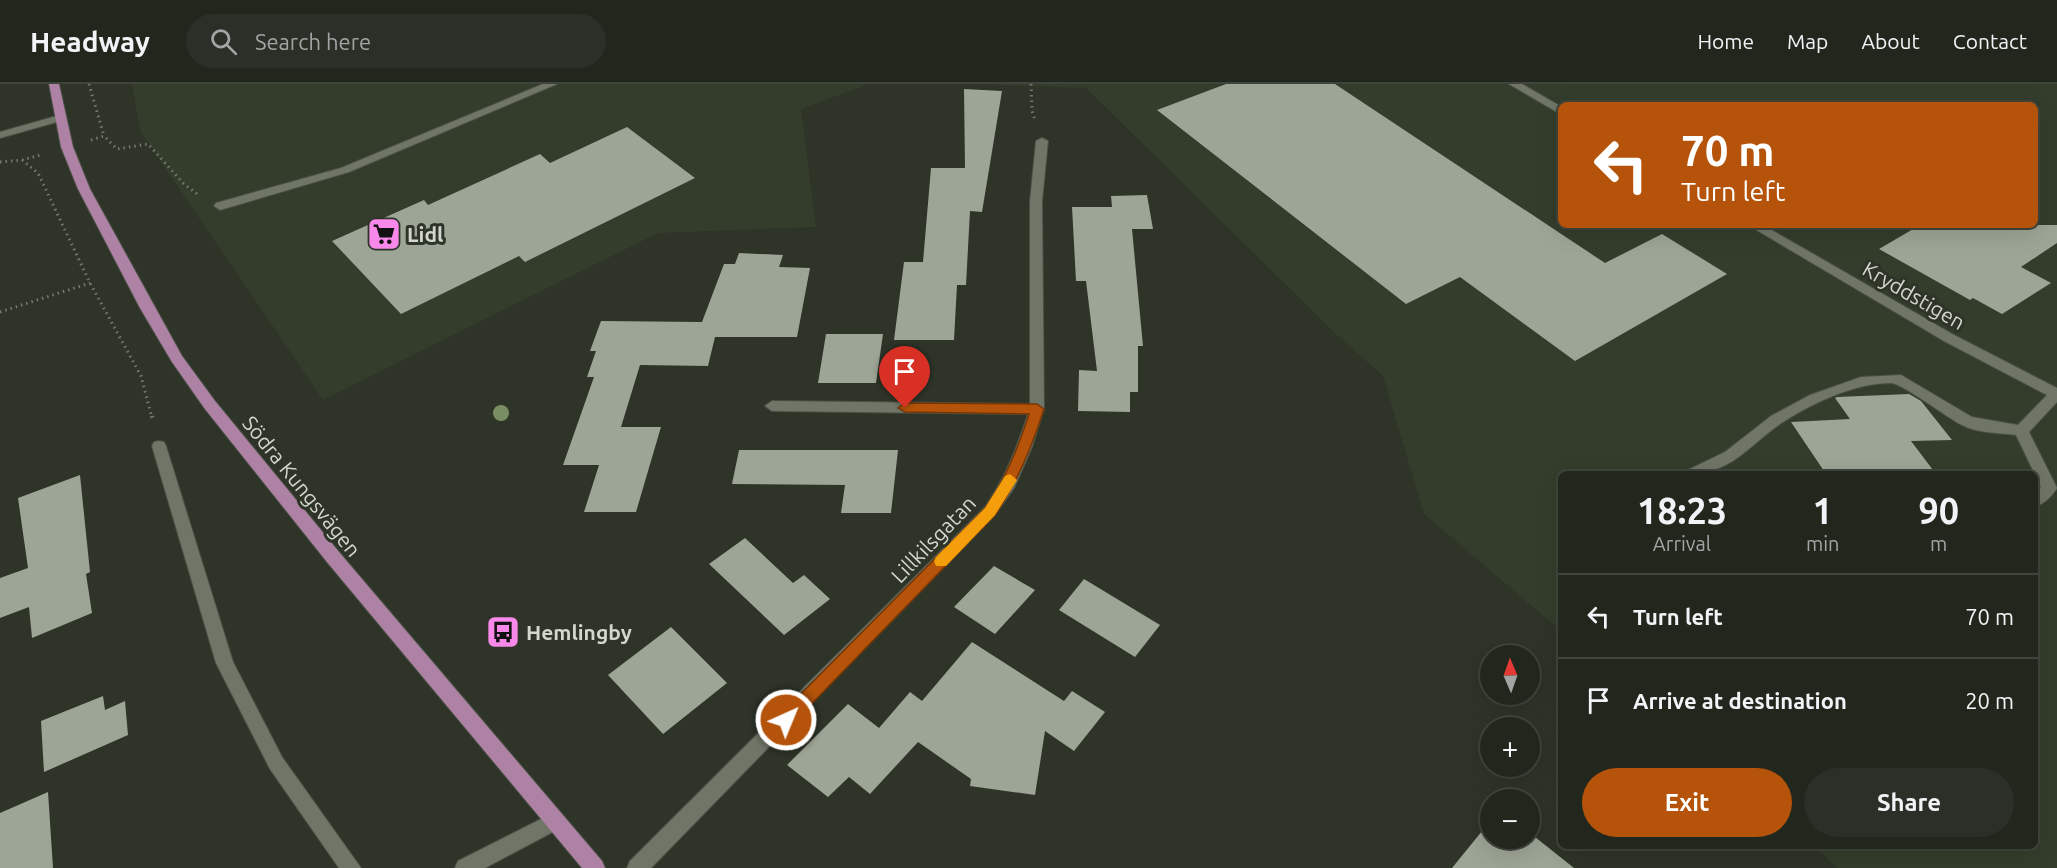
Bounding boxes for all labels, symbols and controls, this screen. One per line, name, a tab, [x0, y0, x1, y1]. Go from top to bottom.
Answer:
search box	[186, 14, 606, 68]
icon: search	[207, 25, 240, 58]
text: Headway	[30, 26, 150, 57]
text: Search here	[255, 29, 371, 54]
text: Home	[1697, 29, 1754, 53]
text: Map	[1787, 29, 1828, 53]
text: About	[1861, 29, 1920, 53]
text: Contact	[1953, 29, 2027, 53]
icon: left	[1582, 126, 1660, 204]
text: 70 m	[1681, 127, 1775, 174]
text: Turn left	[1681, 176, 1785, 206]
supermarket icon: Lidl	[366, 216, 402, 252]
place label: Lidl	[407, 222, 443, 246]
street label: Kryddstigen	[1859, 256, 1969, 334]
pin	[879, 346, 930, 408]
icon: arrive	[888, 355, 921, 388]
street label: Södra Kungsvägen	[238, 411, 366, 561]
text: 18:23	[1637, 490, 1727, 531]
text: 1	[1813, 490, 1833, 531]
text: 90	[1918, 490, 1959, 531]
street label: Lillkilsgatan	[886, 491, 980, 587]
text: Arrival	[1653, 532, 1711, 555]
text: min	[1806, 532, 1840, 555]
text: m	[1930, 532, 1947, 555]
icon: left	[1582, 600, 1615, 633]
text: Turn left	[1633, 604, 1723, 629]
text: 70 m	[1965, 604, 2014, 629]
bus stop icon: Hemlingby	[485, 614, 521, 650]
place label: Hemlingby	[526, 620, 632, 644]
north arrow	[1480, 645, 1540, 705]
map controls	[1480, 645, 1540, 849]
icon: arrive	[1582, 684, 1615, 717]
position arrow	[754, 688, 818, 752]
text: Arrive at destination	[1633, 688, 1847, 713]
text: 20 m	[1965, 688, 2014, 713]
button: +	[1480, 717, 1540, 777]
button: Exit	[1582, 768, 1792, 837]
button: Share	[1804, 768, 2014, 837]
button: −	[1480, 789, 1540, 849]

